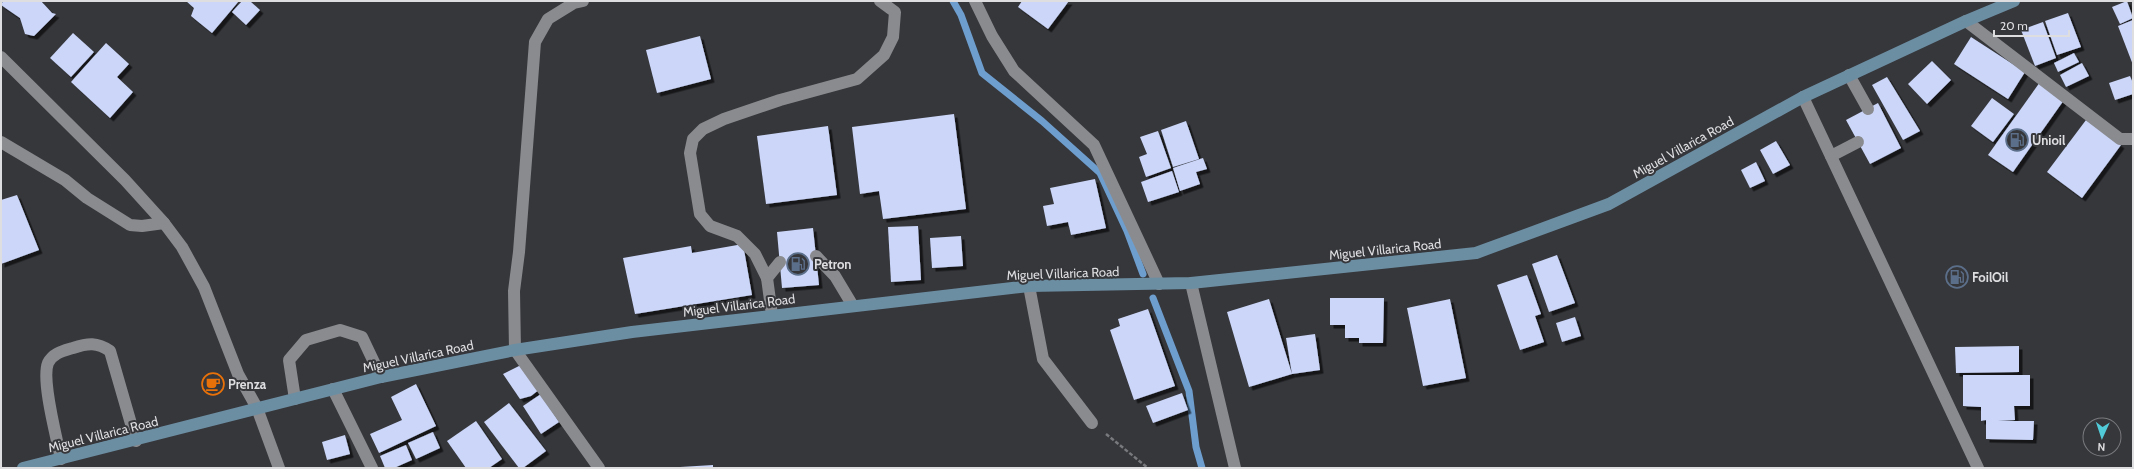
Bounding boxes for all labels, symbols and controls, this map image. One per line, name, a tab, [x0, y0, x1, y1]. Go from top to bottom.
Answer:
scale bar	[1994, 12, 2069, 38]
text: 20 m	[2000, 18, 2028, 33]
street label: Miguel Villarica Road	[1630, 113, 1736, 181]
fuel station icon: Unioil	[2004, 127, 2030, 153]
place label: Unioil	[2032, 132, 2066, 148]
street label: Miguel Villarica Road	[1328, 235, 1442, 263]
fuel station icon: Petron	[785, 251, 811, 277]
place label: Petron	[814, 256, 852, 272]
street label: Miguel Villarica Road	[1006, 263, 1120, 283]
fuel station icon: FoilOil	[1944, 264, 1970, 290]
place label: FoilOil	[1972, 269, 2009, 285]
street label: Miguel Villarica Road	[682, 290, 796, 320]
street label: Miguel Villarica Road	[361, 336, 475, 376]
cafe icon: Prenza	[200, 371, 226, 397]
place label: Prenza	[228, 376, 267, 392]
street label: Miguel Villarica Road	[46, 413, 160, 455]
north arrow	[2082, 417, 2122, 457]
text: N	[2097, 440, 2106, 454]

